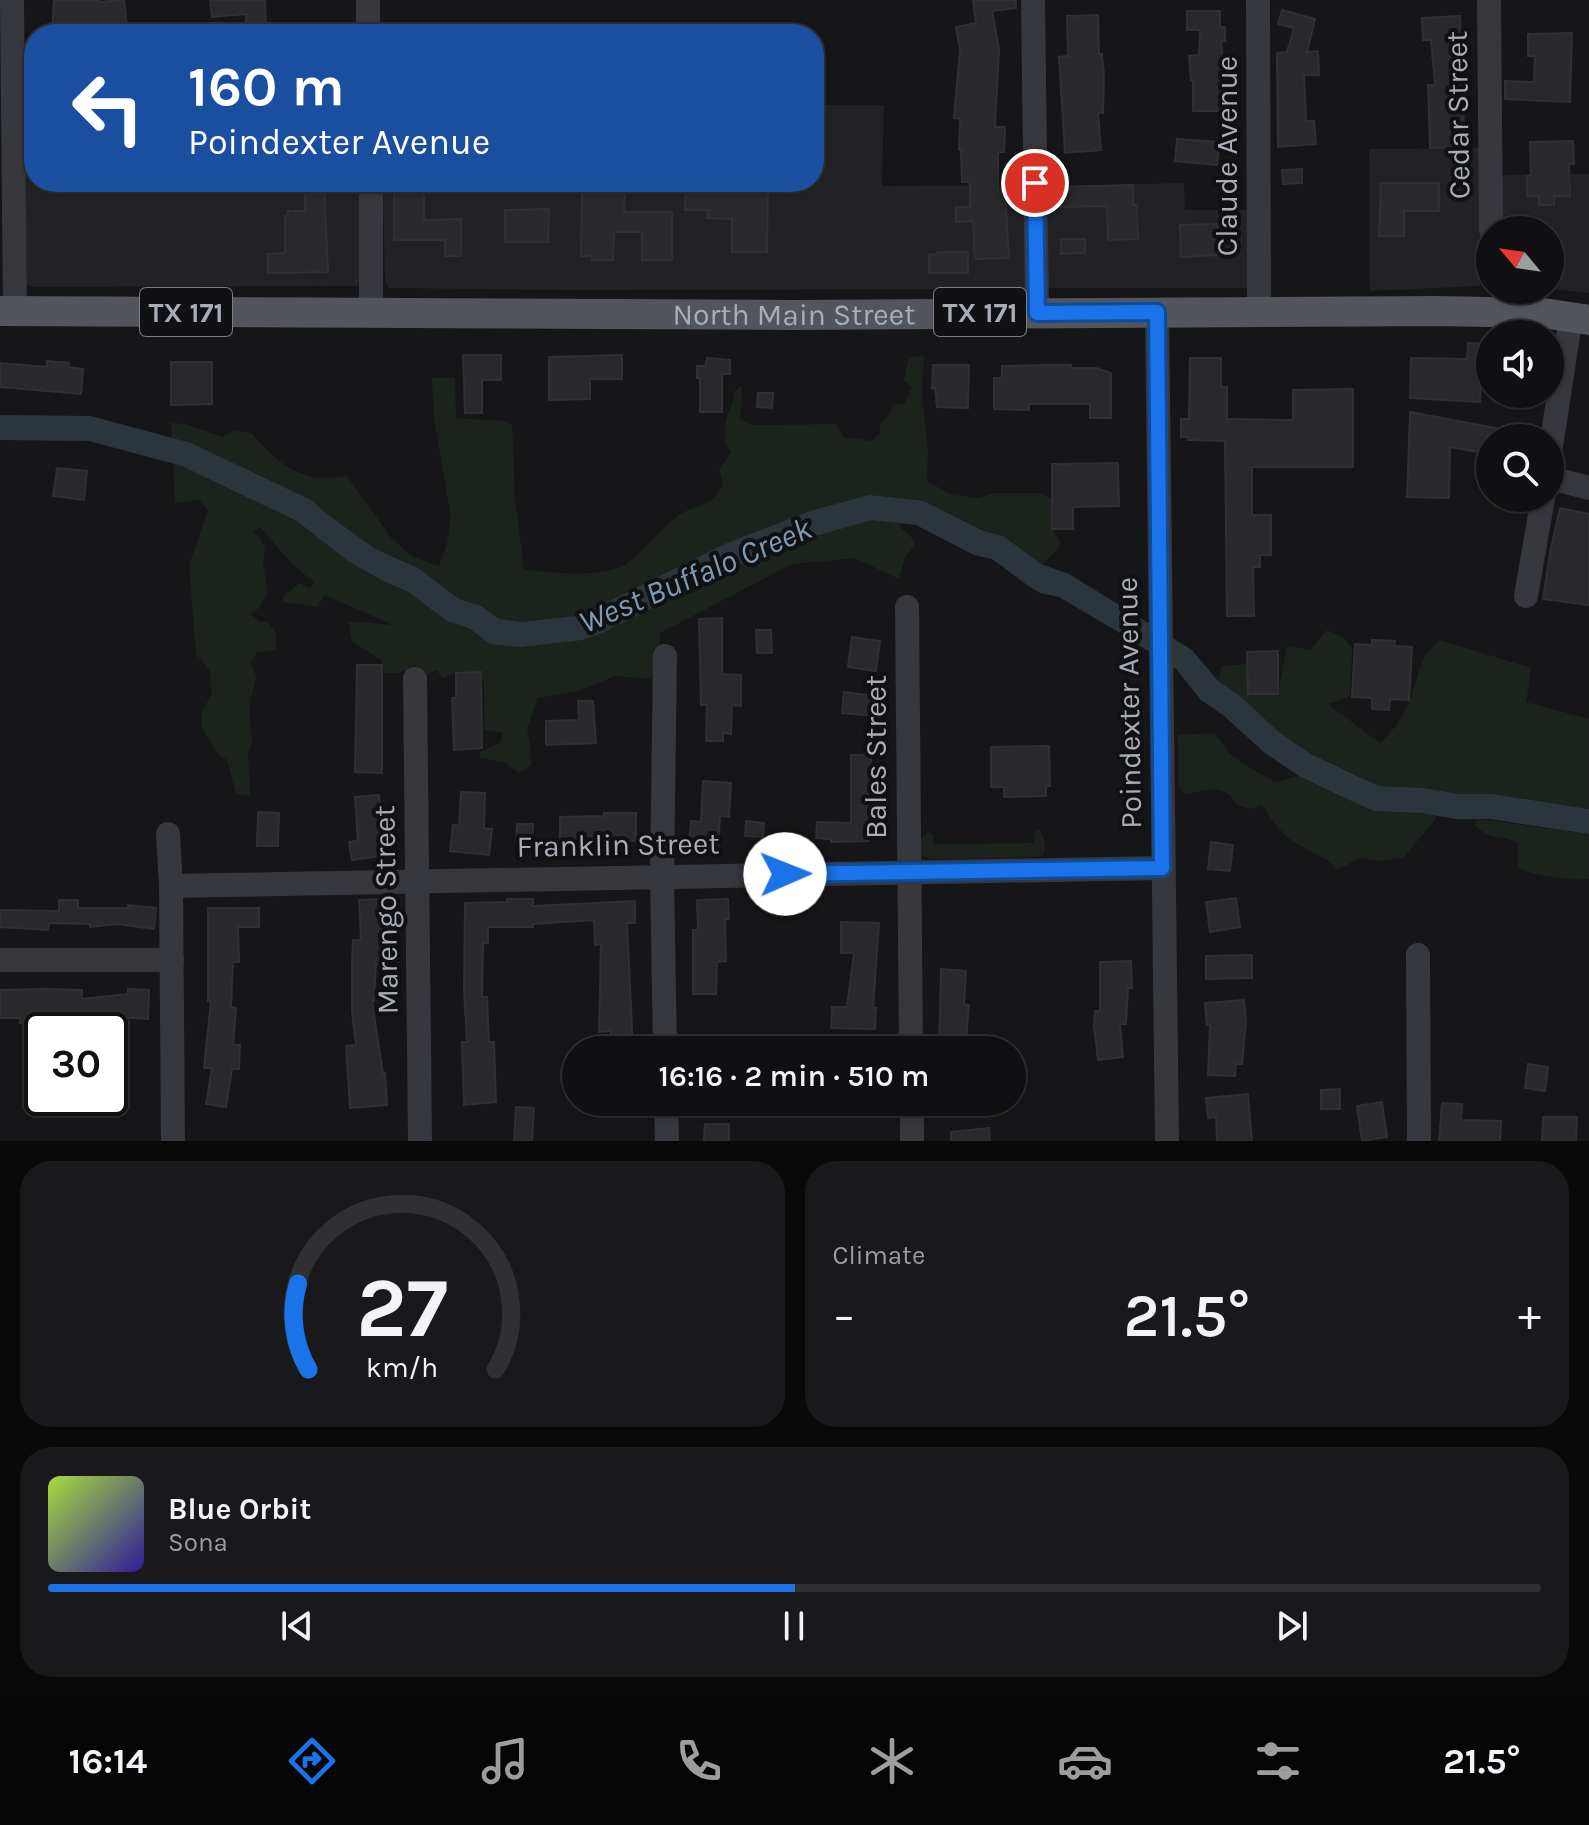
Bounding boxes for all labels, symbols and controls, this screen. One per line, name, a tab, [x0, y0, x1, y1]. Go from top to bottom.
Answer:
street label: Cedar Street	[1439, 30, 1477, 200]
text: 160 m	[188, 54, 345, 119]
icon: left	[56, 56, 160, 160]
street label: Claude Avenue	[1209, 56, 1245, 256]
text: Poindexter Avenue	[188, 121, 490, 163]
pin	[1001, 149, 1069, 217]
icon: arrive	[1013, 161, 1057, 205]
north arrow	[1476, 216, 1564, 304]
map controls	[1476, 216, 1564, 512]
road number: TX 171	[140, 288, 232, 336]
road number: TX 171	[934, 288, 1026, 336]
street label: North Main Street	[672, 296, 916, 333]
button: sound	[1476, 320, 1564, 408]
button: search	[1476, 424, 1564, 512]
water label: West Buffalo Creek	[573, 510, 818, 641]
street label: Poindexter Avenue	[1109, 577, 1149, 829]
street label: Bales Street	[858, 675, 894, 839]
street label: Marengo Street	[366, 805, 406, 1015]
street label: Franklin Street	[516, 825, 720, 865]
position arrow	[743, 832, 827, 916]
speed limit sign: 30	[24, 1012, 128, 1116]
text: 16:16 · 2 min · 510 m	[659, 1058, 929, 1094]
text: Climate	[833, 1240, 925, 1271]
text: 27	[356, 1260, 448, 1357]
text: 21.5°	[1124, 1281, 1250, 1351]
text: −	[833, 1290, 856, 1341]
text: +	[1518, 1290, 1541, 1341]
text: km/h	[366, 1351, 438, 1384]
text: Blue Orbit	[168, 1491, 311, 1527]
text: Sona	[168, 1527, 228, 1558]
icon: previous	[275, 1604, 319, 1648]
icon: pause	[772, 1604, 816, 1648]
icon: next	[1270, 1604, 1314, 1648]
icon: directions	[284, 1733, 340, 1789]
icon: music	[477, 1733, 533, 1789]
icon: phone	[671, 1733, 727, 1789]
icon: climate	[864, 1733, 920, 1789]
icon: car	[1057, 1733, 1113, 1789]
icon: filters	[1250, 1733, 1306, 1789]
text: 16:14	[69, 1740, 147, 1782]
text: 21.5°	[1443, 1740, 1520, 1782]

